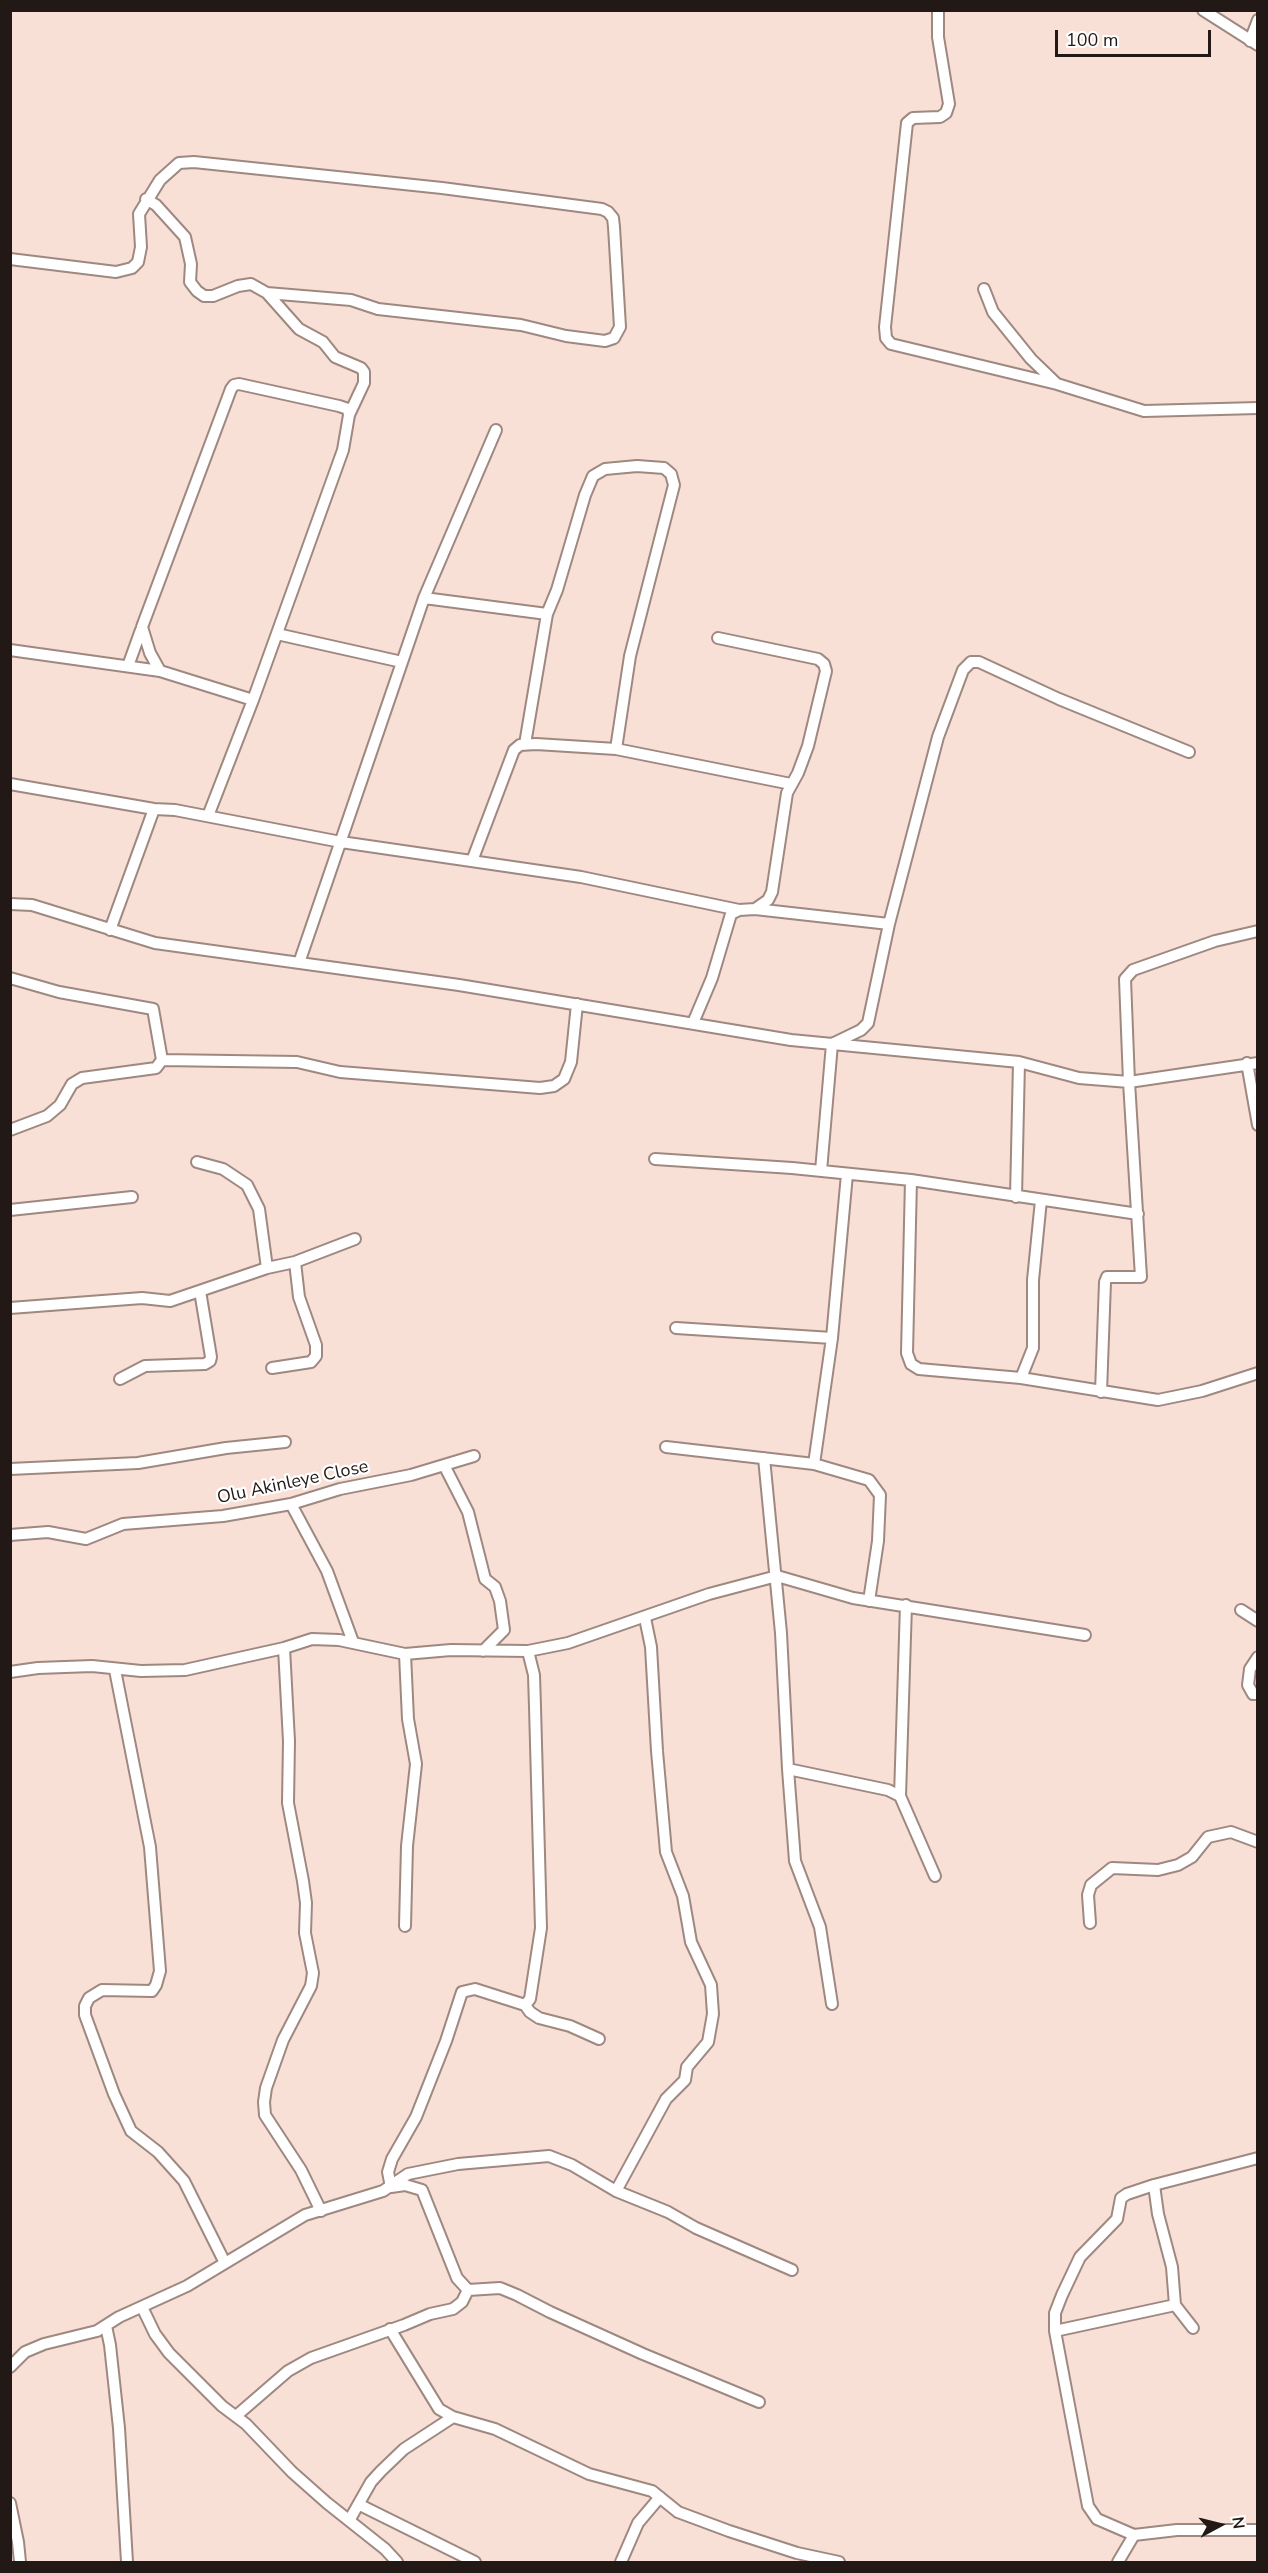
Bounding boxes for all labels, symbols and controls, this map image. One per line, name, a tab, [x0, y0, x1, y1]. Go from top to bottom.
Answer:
scale bar	[1058, 18, 1214, 56]
text: 100 m	[1066, 28, 1118, 52]
street label: Olu Akinleye Close	[215, 1456, 371, 1510]
north arrow	[1190, 2495, 1250, 2555]
text: N	[1226, 2516, 1250, 2530]

